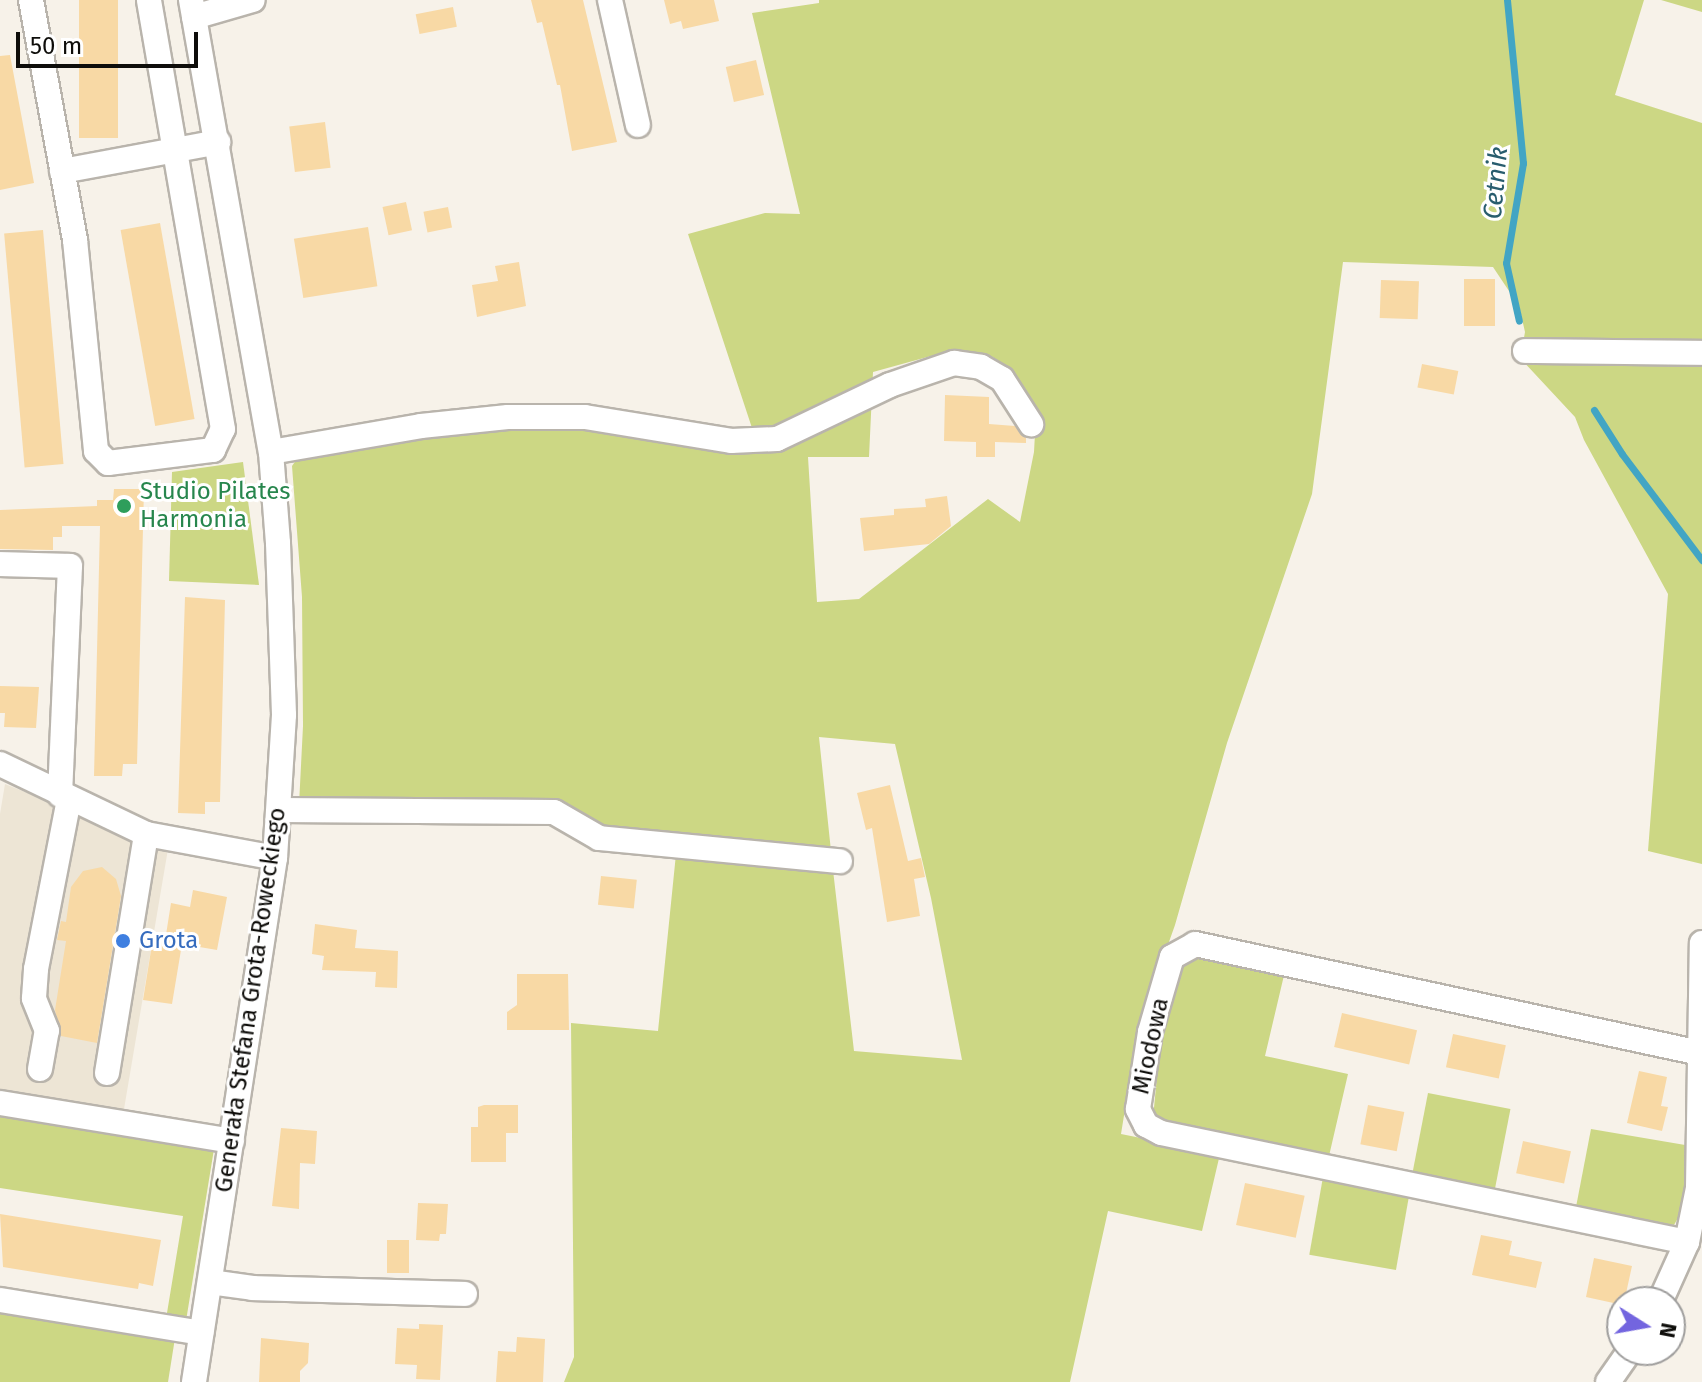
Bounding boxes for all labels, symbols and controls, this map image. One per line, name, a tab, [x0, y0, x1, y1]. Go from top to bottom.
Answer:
scale bar	[20, 16, 202, 66]
text: 50 m	[30, 32, 82, 60]
water label: Cetnik	[1477, 145, 1515, 221]
place label: Studio Pilates Harmonia	[140, 478, 290, 534]
marker: Studio Pilates Harmonia	[115, 497, 133, 515]
street label: Generała Stefana Grota-Roweckiego	[210, 806, 292, 1194]
place label: Grota	[139, 927, 198, 955]
marker: Grota	[114, 932, 132, 950]
street label: Miodowa	[1127, 995, 1175, 1097]
north arrow	[1606, 1286, 1686, 1366]
text: N	[1653, 1321, 1683, 1340]

